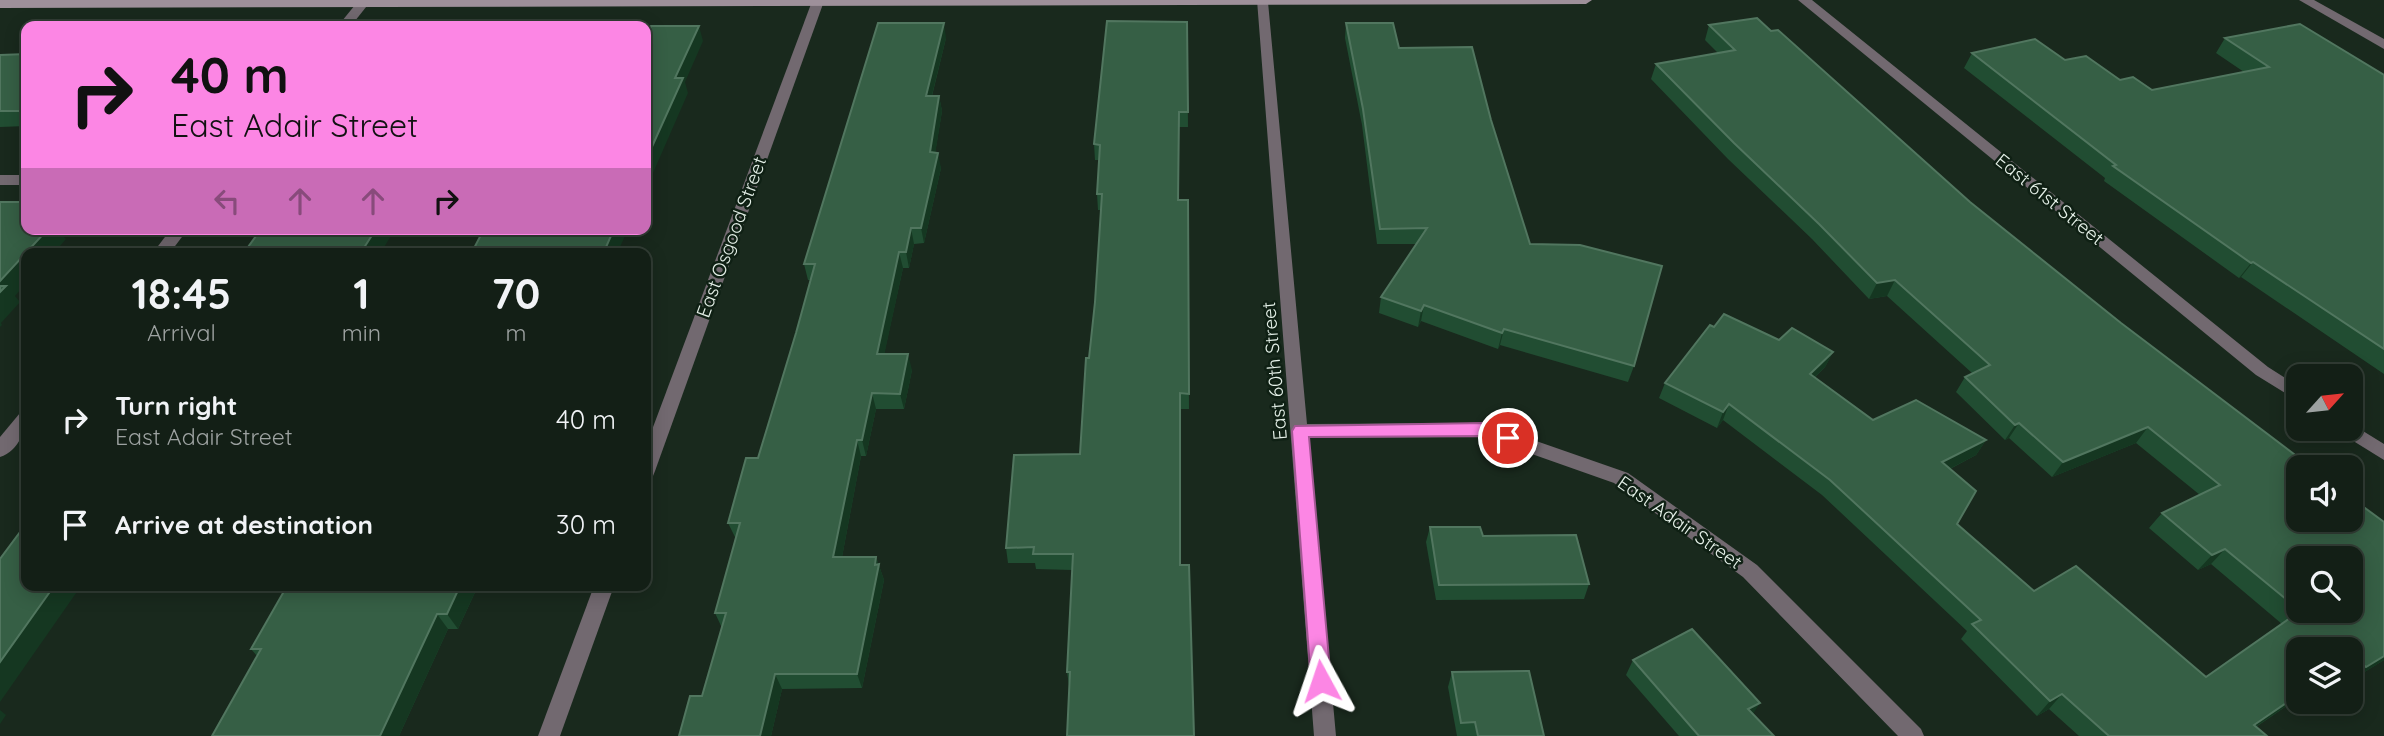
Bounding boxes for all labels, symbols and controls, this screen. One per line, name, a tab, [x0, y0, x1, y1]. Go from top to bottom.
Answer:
text: 40 m	[171, 44, 289, 105]
icon: right	[56, 49, 147, 140]
text: East Adair Street	[171, 105, 418, 145]
street label: East 61st Street	[1991, 148, 2109, 250]
street label: East Osgood Street	[691, 153, 771, 321]
icon: left	[208, 182, 246, 220]
icon: ahead	[281, 182, 319, 220]
icon: ahead	[354, 182, 392, 220]
icon: right	[427, 182, 465, 220]
text: 18:45	[132, 267, 231, 320]
text: 1	[353, 267, 370, 320]
text: 70	[492, 267, 540, 320]
street label: East 60th Street	[1256, 301, 1292, 441]
text: Arrival	[147, 318, 216, 347]
text: min	[342, 318, 381, 347]
text: m	[506, 318, 526, 347]
north arrow	[2286, 364, 2362, 441]
map controls	[2286, 364, 2363, 714]
text: Turn right	[115, 389, 237, 422]
icon: right	[56, 401, 94, 439]
text: 40 m	[556, 403, 616, 436]
pin	[1478, 408, 1538, 468]
icon: arrive	[1489, 419, 1527, 457]
text: East Adair Street	[115, 422, 293, 451]
button: sound	[2286, 455, 2363, 532]
street label: East Adair Street	[1613, 470, 1747, 574]
icon: arrive	[56, 506, 94, 544]
text: Arrive at destination	[115, 508, 373, 541]
text: 30 m	[556, 508, 616, 541]
button: search	[2286, 546, 2363, 623]
button: layers	[2286, 637, 2363, 714]
position arrow	[1284, 644, 1358, 718]

